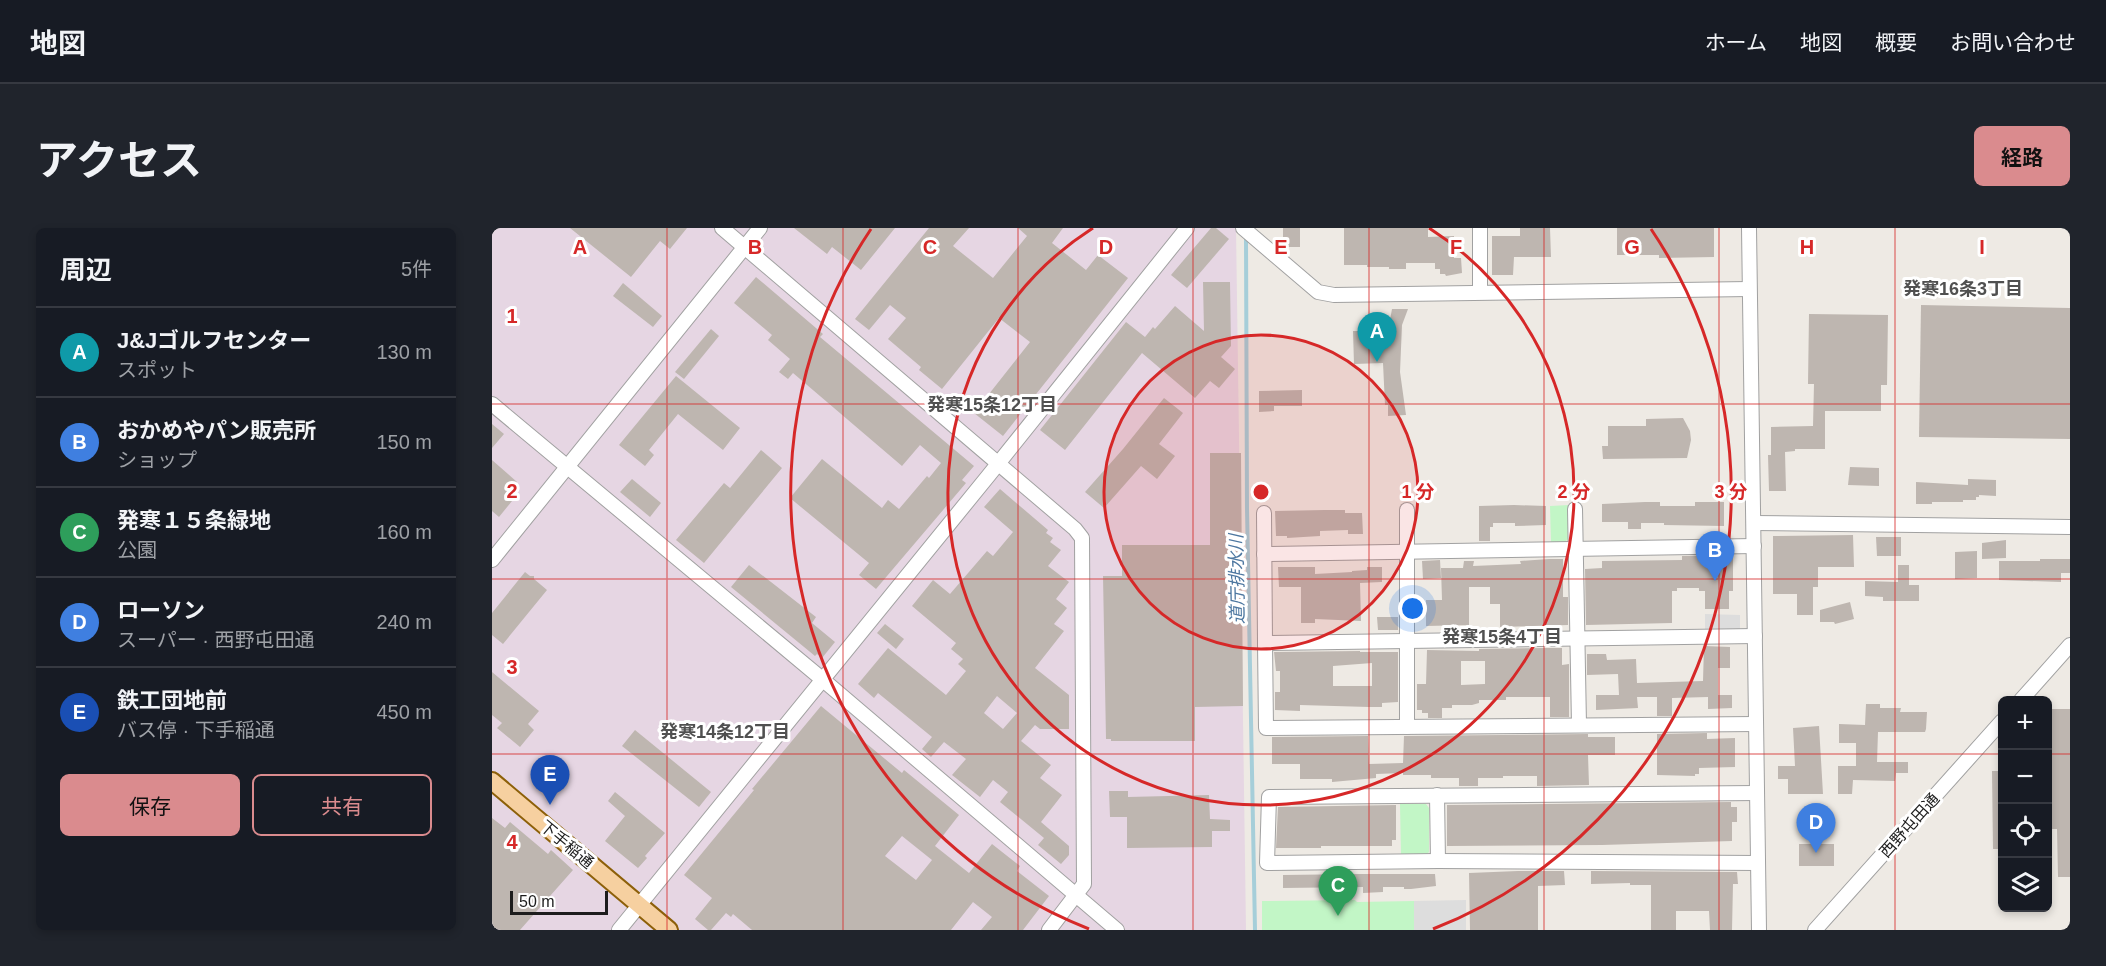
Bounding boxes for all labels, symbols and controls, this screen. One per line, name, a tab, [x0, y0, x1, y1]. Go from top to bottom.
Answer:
text: 地図	[30, 28, 86, 59]
text: ホーム	[1705, 31, 1767, 54]
text: 地図	[1800, 31, 1842, 54]
text: 概要	[1875, 31, 1917, 54]
text: お問い合わせ	[1950, 31, 2076, 54]
button: 経路	[1974, 126, 2070, 186]
text: アクセス	[36, 137, 202, 184]
text: A	[573, 236, 587, 258]
text: B	[748, 236, 762, 258]
text: C	[923, 236, 937, 258]
text: D	[1099, 236, 1113, 258]
text: E	[1274, 236, 1288, 258]
text: F	[1450, 236, 1462, 258]
text: G	[1624, 236, 1640, 258]
text: H	[1800, 236, 1814, 258]
text: I	[1979, 236, 1985, 258]
text: 周辺	[60, 255, 112, 285]
text: 5件	[401, 258, 432, 280]
district label: 発寒16条3丁目	[1903, 279, 2023, 299]
text: 1	[506, 305, 518, 327]
pin: A	[1358, 312, 1396, 362]
text: J&Jゴルフセンター	[117, 328, 311, 353]
text: A	[72, 341, 87, 363]
text: 130 m	[376, 341, 432, 363]
text: スポット	[117, 359, 197, 381]
district label: 発寒15条12丁目	[927, 395, 1057, 415]
text: おかめやパン販売所	[117, 418, 316, 443]
text: B	[72, 431, 87, 453]
text: 150 m	[376, 431, 432, 453]
text: ショップ	[117, 449, 197, 471]
text: 2	[506, 480, 518, 502]
centre of rings	[1251, 482, 1271, 502]
text: 1 分	[1401, 482, 1435, 502]
text: 2 分	[1557, 482, 1591, 502]
text: 3 分	[1714, 482, 1748, 502]
text: 発寒１５条緑地	[117, 508, 271, 533]
text: C	[72, 521, 87, 543]
text: 160 m	[376, 521, 432, 543]
water label: 道庁排水川	[1226, 532, 1248, 624]
pin: B	[1696, 532, 1734, 581]
text: 公園	[117, 539, 157, 561]
your location	[1398, 594, 1427, 623]
text: ローソン	[117, 598, 205, 623]
text: D	[72, 611, 87, 633]
text: 240 m	[376, 611, 432, 633]
district label: 発寒15条4丁目	[1442, 627, 1562, 647]
text: スーパー · 西野屯田通	[117, 629, 315, 651]
text: 3	[506, 656, 518, 678]
text: 鉄工団地前	[117, 688, 227, 713]
map controls	[1998, 696, 2052, 912]
button: +	[1998, 696, 2052, 750]
text: E	[73, 701, 86, 723]
text: 450 m	[376, 701, 432, 723]
text: バス停 · 下手稲通	[117, 719, 275, 741]
district label: 発寒14条12丁目	[660, 722, 790, 742]
button: −	[1998, 750, 2052, 804]
pin: E	[530, 756, 570, 805]
button: 保存	[60, 774, 240, 836]
button: 共有	[252, 774, 432, 836]
street label: 西野屯田通	[1876, 790, 1942, 861]
pin: D	[1796, 804, 1836, 853]
button: locate	[1998, 804, 2052, 858]
street label: 下手稲通	[537, 817, 597, 871]
text: 4	[506, 831, 518, 853]
button: layers	[1998, 858, 2052, 912]
pin: C	[1318, 866, 1358, 916]
scale bar	[510, 888, 608, 916]
text: 50 m	[519, 893, 555, 910]

